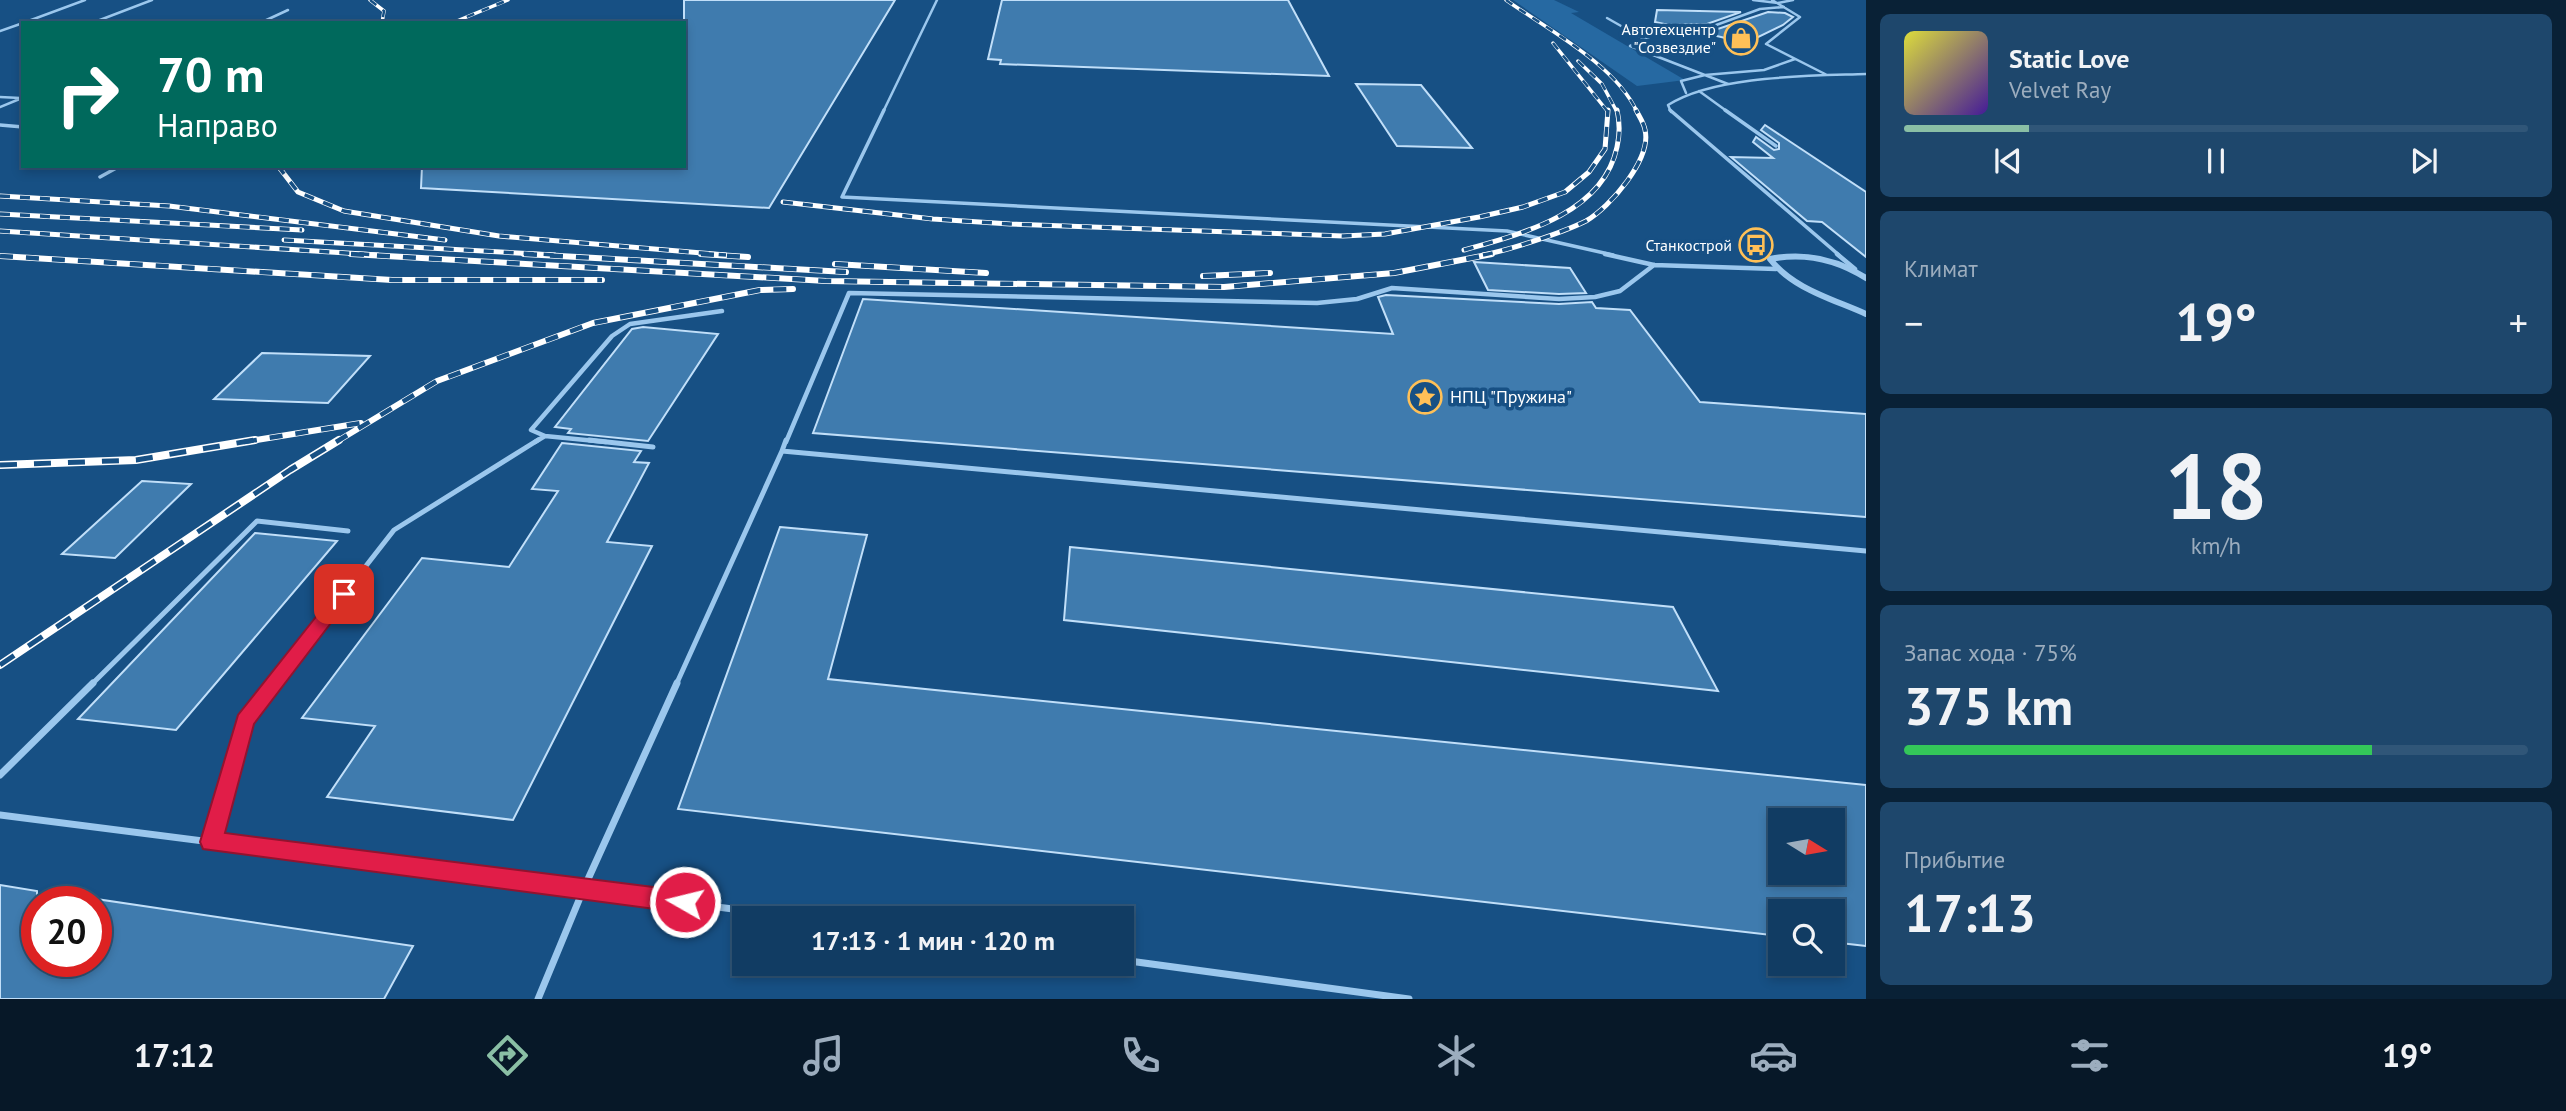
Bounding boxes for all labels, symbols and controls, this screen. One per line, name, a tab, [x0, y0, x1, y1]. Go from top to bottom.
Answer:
place label: Автотехцентр "Созвездие"	[1622, 19, 1716, 57]
shop icon: Автотехцентр "Созвездие"	[1722, 19, 1760, 57]
text: 70 m	[157, 42, 264, 106]
text: Static Love	[2009, 42, 2130, 75]
icon: right	[42, 49, 133, 140]
text: Velvet Ray	[2009, 75, 2111, 104]
text: Направо	[157, 104, 278, 146]
icon: previous	[1989, 142, 2027, 180]
icon: pause	[2197, 142, 2235, 180]
icon: next	[2405, 142, 2443, 180]
bus stop icon: Станкострой	[1737, 226, 1775, 264]
place label: Станкострой	[1646, 235, 1732, 255]
text: Климат	[1904, 254, 1978, 283]
text: 19°	[2175, 288, 2257, 355]
text: −	[1904, 298, 1923, 347]
text: +	[2509, 298, 2528, 347]
place icon: НПЦ "Пружина"	[1406, 378, 1444, 416]
place label: НПЦ "Пружина"	[1450, 385, 1572, 408]
text: 18	[2164, 426, 2268, 544]
text: km/h	[2191, 531, 2241, 560]
pin	[314, 564, 374, 624]
icon: arrive	[325, 575, 363, 613]
text: Запас хода · 75%	[1904, 638, 2077, 667]
text: 375 km	[1904, 672, 2073, 739]
north arrow	[1768, 808, 1844, 886]
map controls	[1768, 808, 1845, 976]
text: Прибытие	[1904, 845, 2005, 874]
position arrow	[648, 865, 722, 939]
text: 17:13	[1904, 879, 2036, 946]
speed limit sign: 20	[21, 886, 112, 977]
button: search	[1768, 899, 1845, 976]
text: 17:13 · 1 мин · 120 m	[811, 924, 1055, 957]
icon: directions	[483, 1031, 532, 1080]
icon: music	[799, 1031, 848, 1080]
icon: phone	[1116, 1031, 1165, 1080]
icon: climate	[1432, 1031, 1481, 1080]
icon: car	[1749, 1031, 1798, 1080]
icon: filters	[2065, 1031, 2114, 1080]
text: 17:12	[134, 1034, 215, 1076]
text: 19°	[2382, 1034, 2432, 1076]

